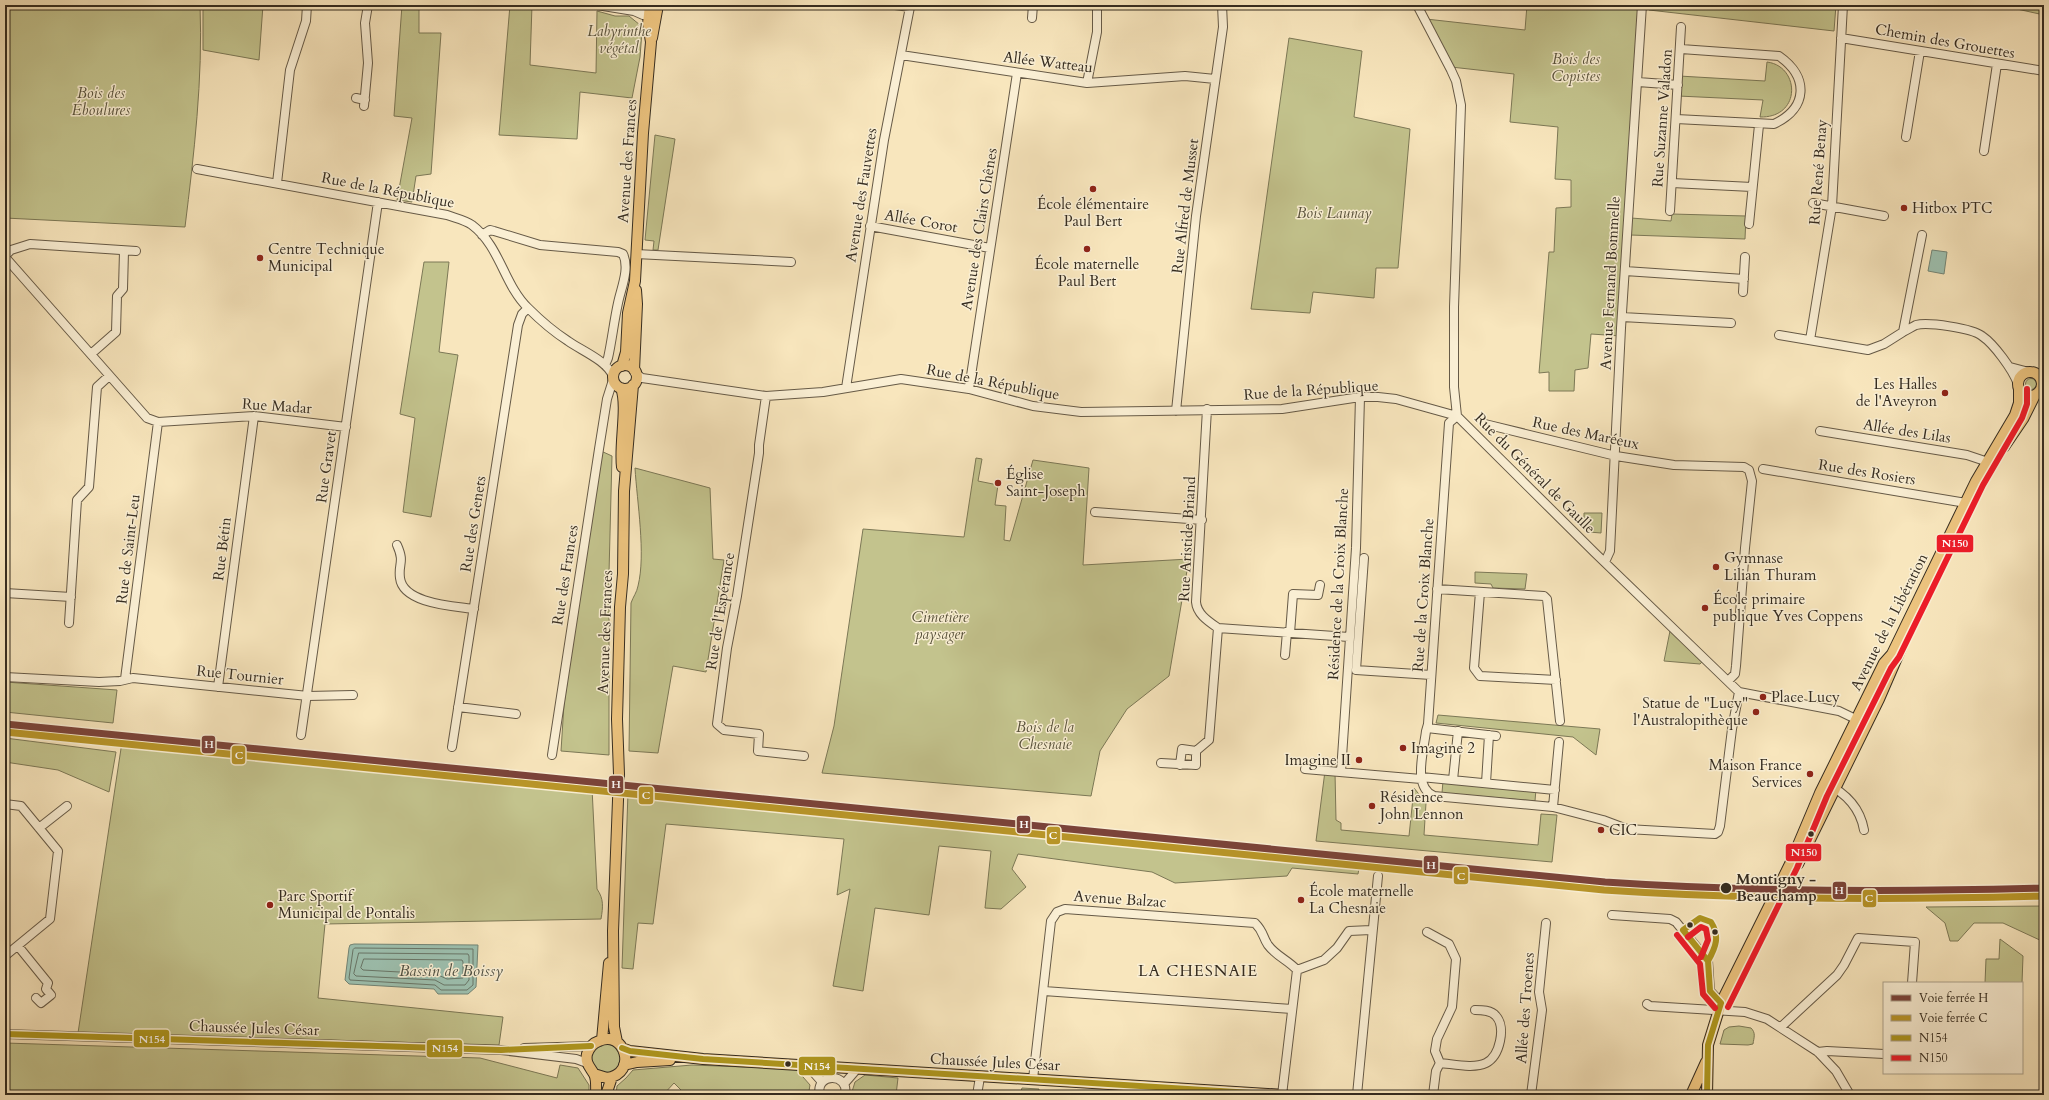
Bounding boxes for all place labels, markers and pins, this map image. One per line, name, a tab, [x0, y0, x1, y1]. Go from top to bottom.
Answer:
marker: École élémentaire Paul Bert	[1088, 184, 1098, 194]
place label: École élémentaire Paul Bert	[1037, 194, 1149, 231]
place label: Hitbox PTC	[1912, 198, 1992, 218]
marker: Hitbox PTC	[1899, 203, 1909, 213]
place label: Centre Technique Municipal	[268, 239, 385, 276]
marker: École maternelle Paul Bert	[1082, 244, 1092, 254]
marker: Centre Technique Municipal	[255, 253, 265, 263]
place label: École maternelle Paul Bert	[1035, 254, 1140, 291]
place label: Les Halles de l'Aveyron	[1856, 374, 1937, 411]
marker: Les Halles de l'Aveyron	[1940, 388, 1950, 398]
place label: Église Saint-Joseph	[1006, 464, 1086, 501]
marker: Église Saint-Joseph	[993, 478, 1003, 488]
place label: Gymnase Lilian Thuram	[1724, 548, 1817, 585]
marker: Gymnase Lilian Thuram	[1711, 562, 1721, 572]
place label: École primaire publique Yves Coppens	[1713, 589, 1863, 626]
marker: École primaire publique Yves Coppens	[1700, 603, 1710, 613]
place label: Place Lucy	[1771, 687, 1840, 707]
marker: Place Lucy	[1758, 692, 1768, 702]
place label: Statue de "Lucy" l'Australopithèque	[1633, 693, 1748, 730]
marker: Statue de "Lucy" l'Australopithèque	[1751, 707, 1761, 717]
place label: Imagine 2	[1411, 738, 1475, 758]
marker: Imagine 2	[1398, 743, 1408, 753]
place label: Imagine II	[1284, 750, 1351, 770]
marker: Imagine II	[1354, 755, 1364, 765]
place label: Maison France Services	[1709, 755, 1802, 792]
marker: Maison France Services	[1805, 769, 1815, 779]
place label: Résidence John Lennon	[1378, 787, 1464, 824]
marker: Résidence John Lennon	[1367, 801, 1377, 811]
place label: CIC	[1609, 820, 1637, 840]
marker: CIC	[1596, 825, 1606, 835]
unlabelled marker	[1806, 829, 1816, 839]
place label: Montigny - Beauchamp	[1736, 869, 1817, 906]
place label: École maternelle La Chesnaie	[1309, 881, 1414, 918]
marker: Montigny - Beauchamp	[1719, 881, 1733, 895]
place label: Parc Sportif Municipal de Pontalis	[278, 886, 415, 923]
marker: École maternelle La Chesnaie	[1296, 895, 1306, 905]
marker: Parc Sportif Municipal de Pontalis	[265, 900, 275, 910]
unlabelled marker	[1685, 920, 1695, 930]
unlabelled marker	[1710, 927, 1720, 937]
unlabelled marker	[783, 1059, 793, 1069]

